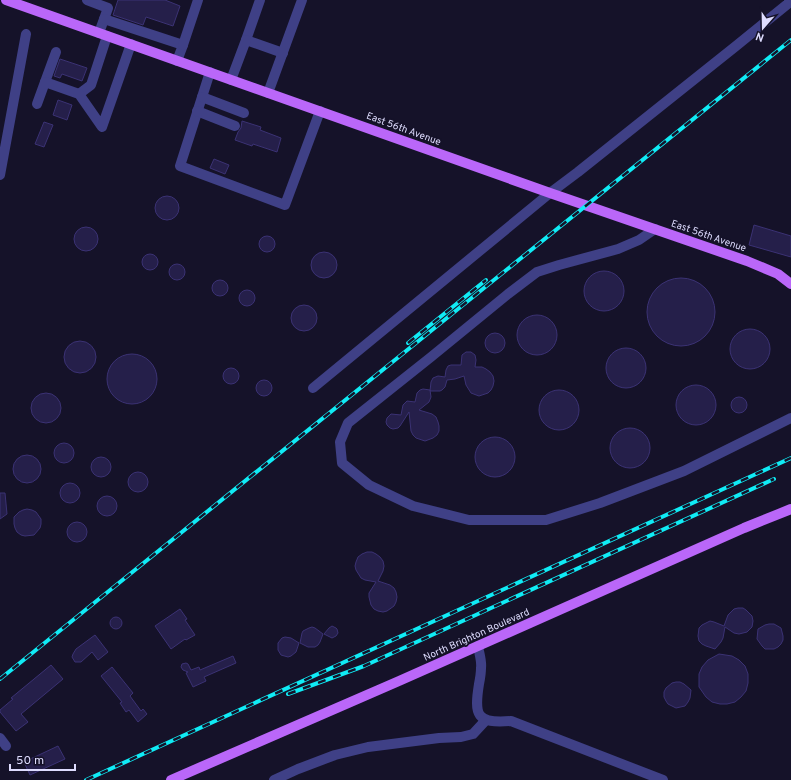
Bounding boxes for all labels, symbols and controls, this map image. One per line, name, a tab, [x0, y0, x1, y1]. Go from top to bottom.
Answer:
north arrow	[743, 8, 783, 48]
text: N	[754, 29, 766, 44]
street label: East 56th Avenue	[364, 110, 443, 149]
street label: East 56th Avenue	[669, 217, 748, 255]
street label: North Brighton Boulevard	[422, 606, 532, 665]
scale bar	[10, 746, 75, 772]
text: 50 m	[16, 753, 44, 769]

